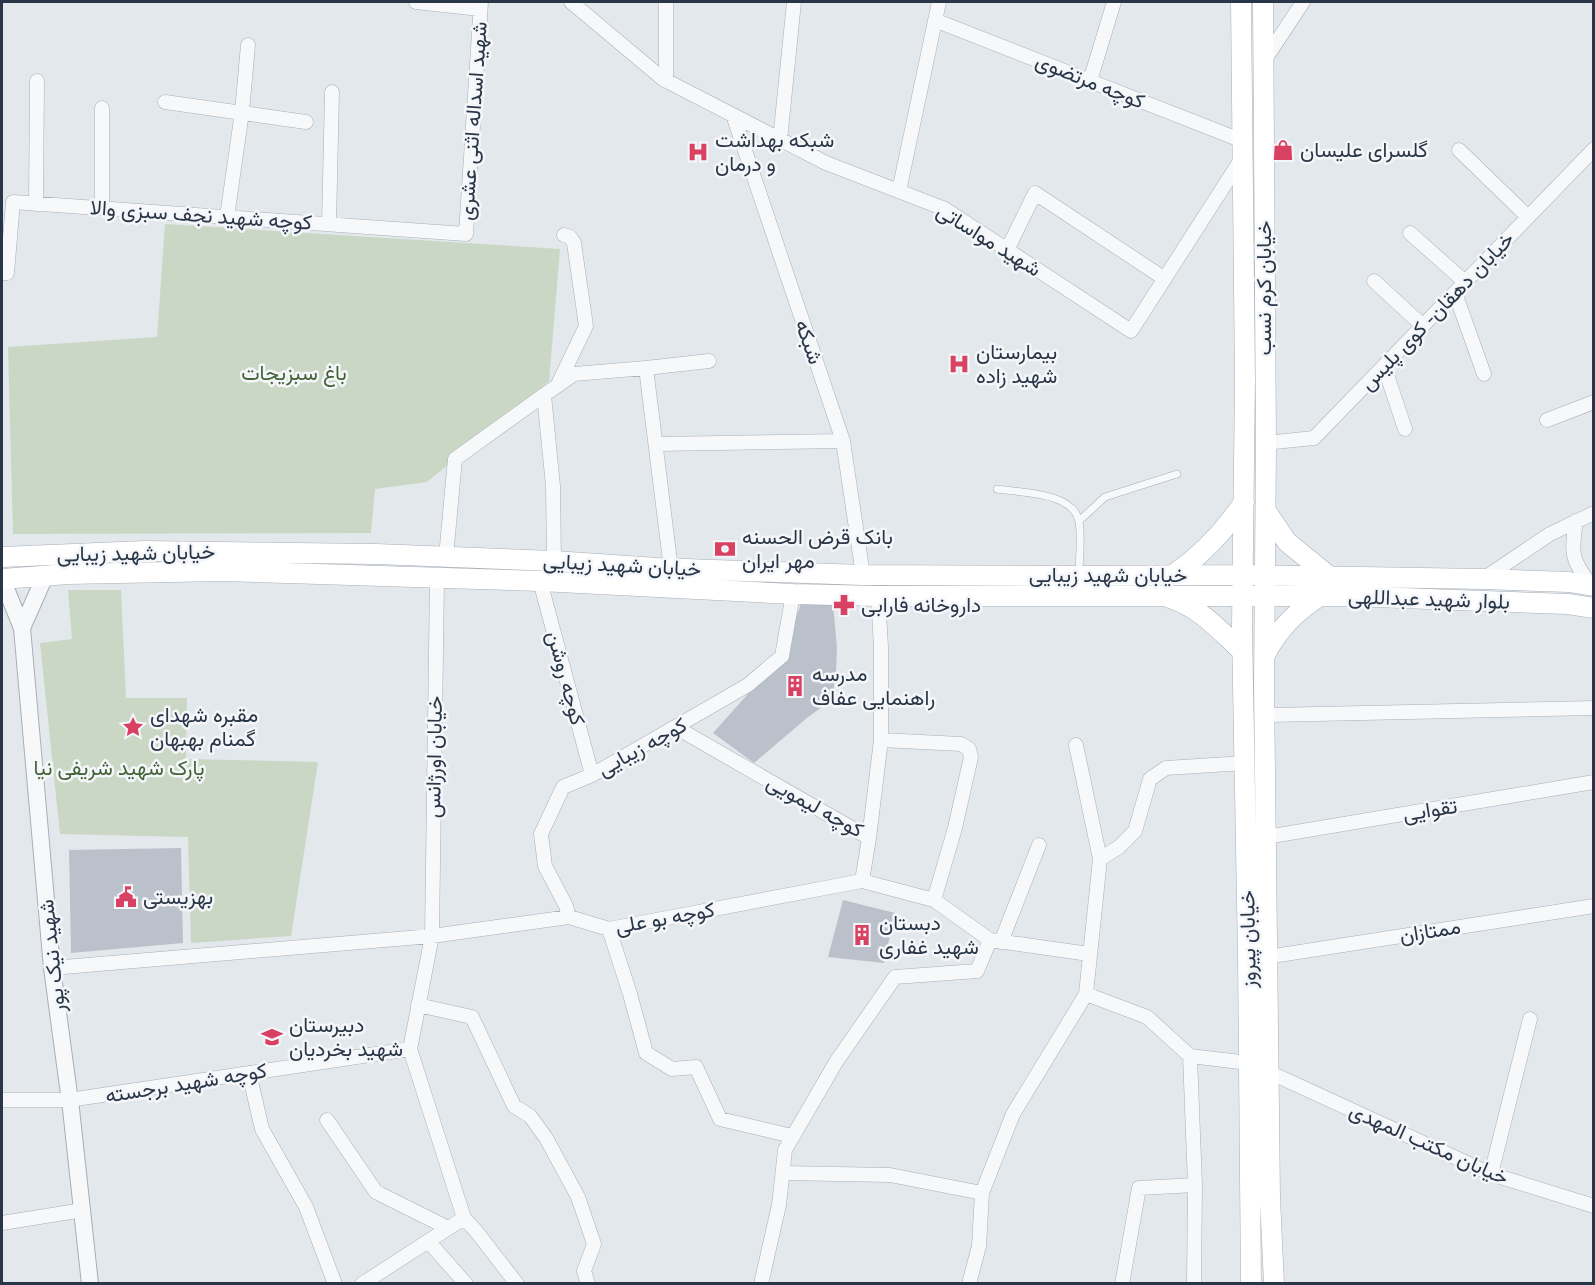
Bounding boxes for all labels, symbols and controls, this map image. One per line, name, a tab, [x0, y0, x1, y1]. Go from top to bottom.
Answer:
street label: شهید اسداله اثنی عشری	[453, 21, 493, 221]
street label: کوچه مرتضوی	[1031, 47, 1148, 116]
place label: شبکه بهداشت و درمان	[715, 127, 834, 177]
place label: گلسرای علیسان	[1300, 137, 1428, 163]
shop icon: گلسرای علیسان	[1271, 138, 1295, 162]
hospital icon: شبکه بهداشت و درمان	[686, 140, 710, 164]
street label: کوچه شهید نجف سبزی والا	[89, 194, 313, 237]
street label: شهید مواساتی	[932, 198, 1046, 282]
street label: خیابان کرم نسب	[1251, 221, 1278, 355]
street label: خیابان دهقان - کوی پلیس	[1354, 226, 1520, 397]
street label: شبکه	[790, 316, 829, 367]
place label: بیمارستان شهید زاده	[976, 339, 1057, 389]
hospital icon: بیمارستان شهید زاده	[947, 352, 971, 376]
park label: باغ سبزیجات	[241, 360, 347, 387]
place label: بانک قرض الحسنه مهر ایران	[742, 524, 893, 574]
bank icon: بانک قرض الحسنه مهر ایران	[713, 537, 737, 561]
street label: خیابان شهید زیبایی	[56, 539, 216, 567]
street label: خیابان شهید زیبایی	[542, 548, 702, 582]
street label: خیابان شهید زیبایی	[1029, 562, 1187, 588]
street label: بلوار شهید عبداللهی	[1348, 583, 1510, 615]
place label: داروخانه فارابی	[861, 592, 981, 618]
pharmacy icon: داروخانه فارابی	[832, 593, 856, 617]
street label: کوچه روشن	[540, 628, 591, 728]
place label: مدرسه راهنمایی عفاف	[812, 661, 935, 711]
building icon: مدرسه راهنمایی عفاف	[783, 674, 807, 698]
street label: خیابان اورژانس	[420, 696, 448, 818]
place label: مقبره شهدای گمنام بهبهان	[150, 702, 258, 753]
street label: کوچه زیبایی	[593, 712, 692, 783]
place icon: مقبره شهدای گمنام بهبهان	[121, 715, 145, 739]
park label: پارک شهید شریفی نیا	[33, 755, 205, 782]
street label: کوچه لیمویی	[762, 769, 868, 844]
street label: تقوایی	[1401, 793, 1459, 827]
place label: بهزیستی	[143, 884, 213, 910]
public building icon: بهزیستی	[114, 885, 138, 909]
street label: خیابان پیروز	[1234, 890, 1263, 989]
street label: کوچه بو علی	[613, 896, 717, 941]
street label: شهید نیک پور	[33, 898, 72, 1015]
place label: دبستان شهید غفاری	[879, 910, 979, 960]
street label: ممتازان	[1398, 913, 1462, 949]
building icon: دبستان شهید غفاری	[850, 923, 874, 947]
place label: دبیرستان شهید بخردیان	[289, 1012, 403, 1062]
school or university icon: دبیرستان شهید بخردیان	[260, 1025, 284, 1049]
street label: کوچه شهید برجسته	[103, 1057, 269, 1110]
street label: خیابان مکتب المهدی	[1345, 1097, 1513, 1191]

